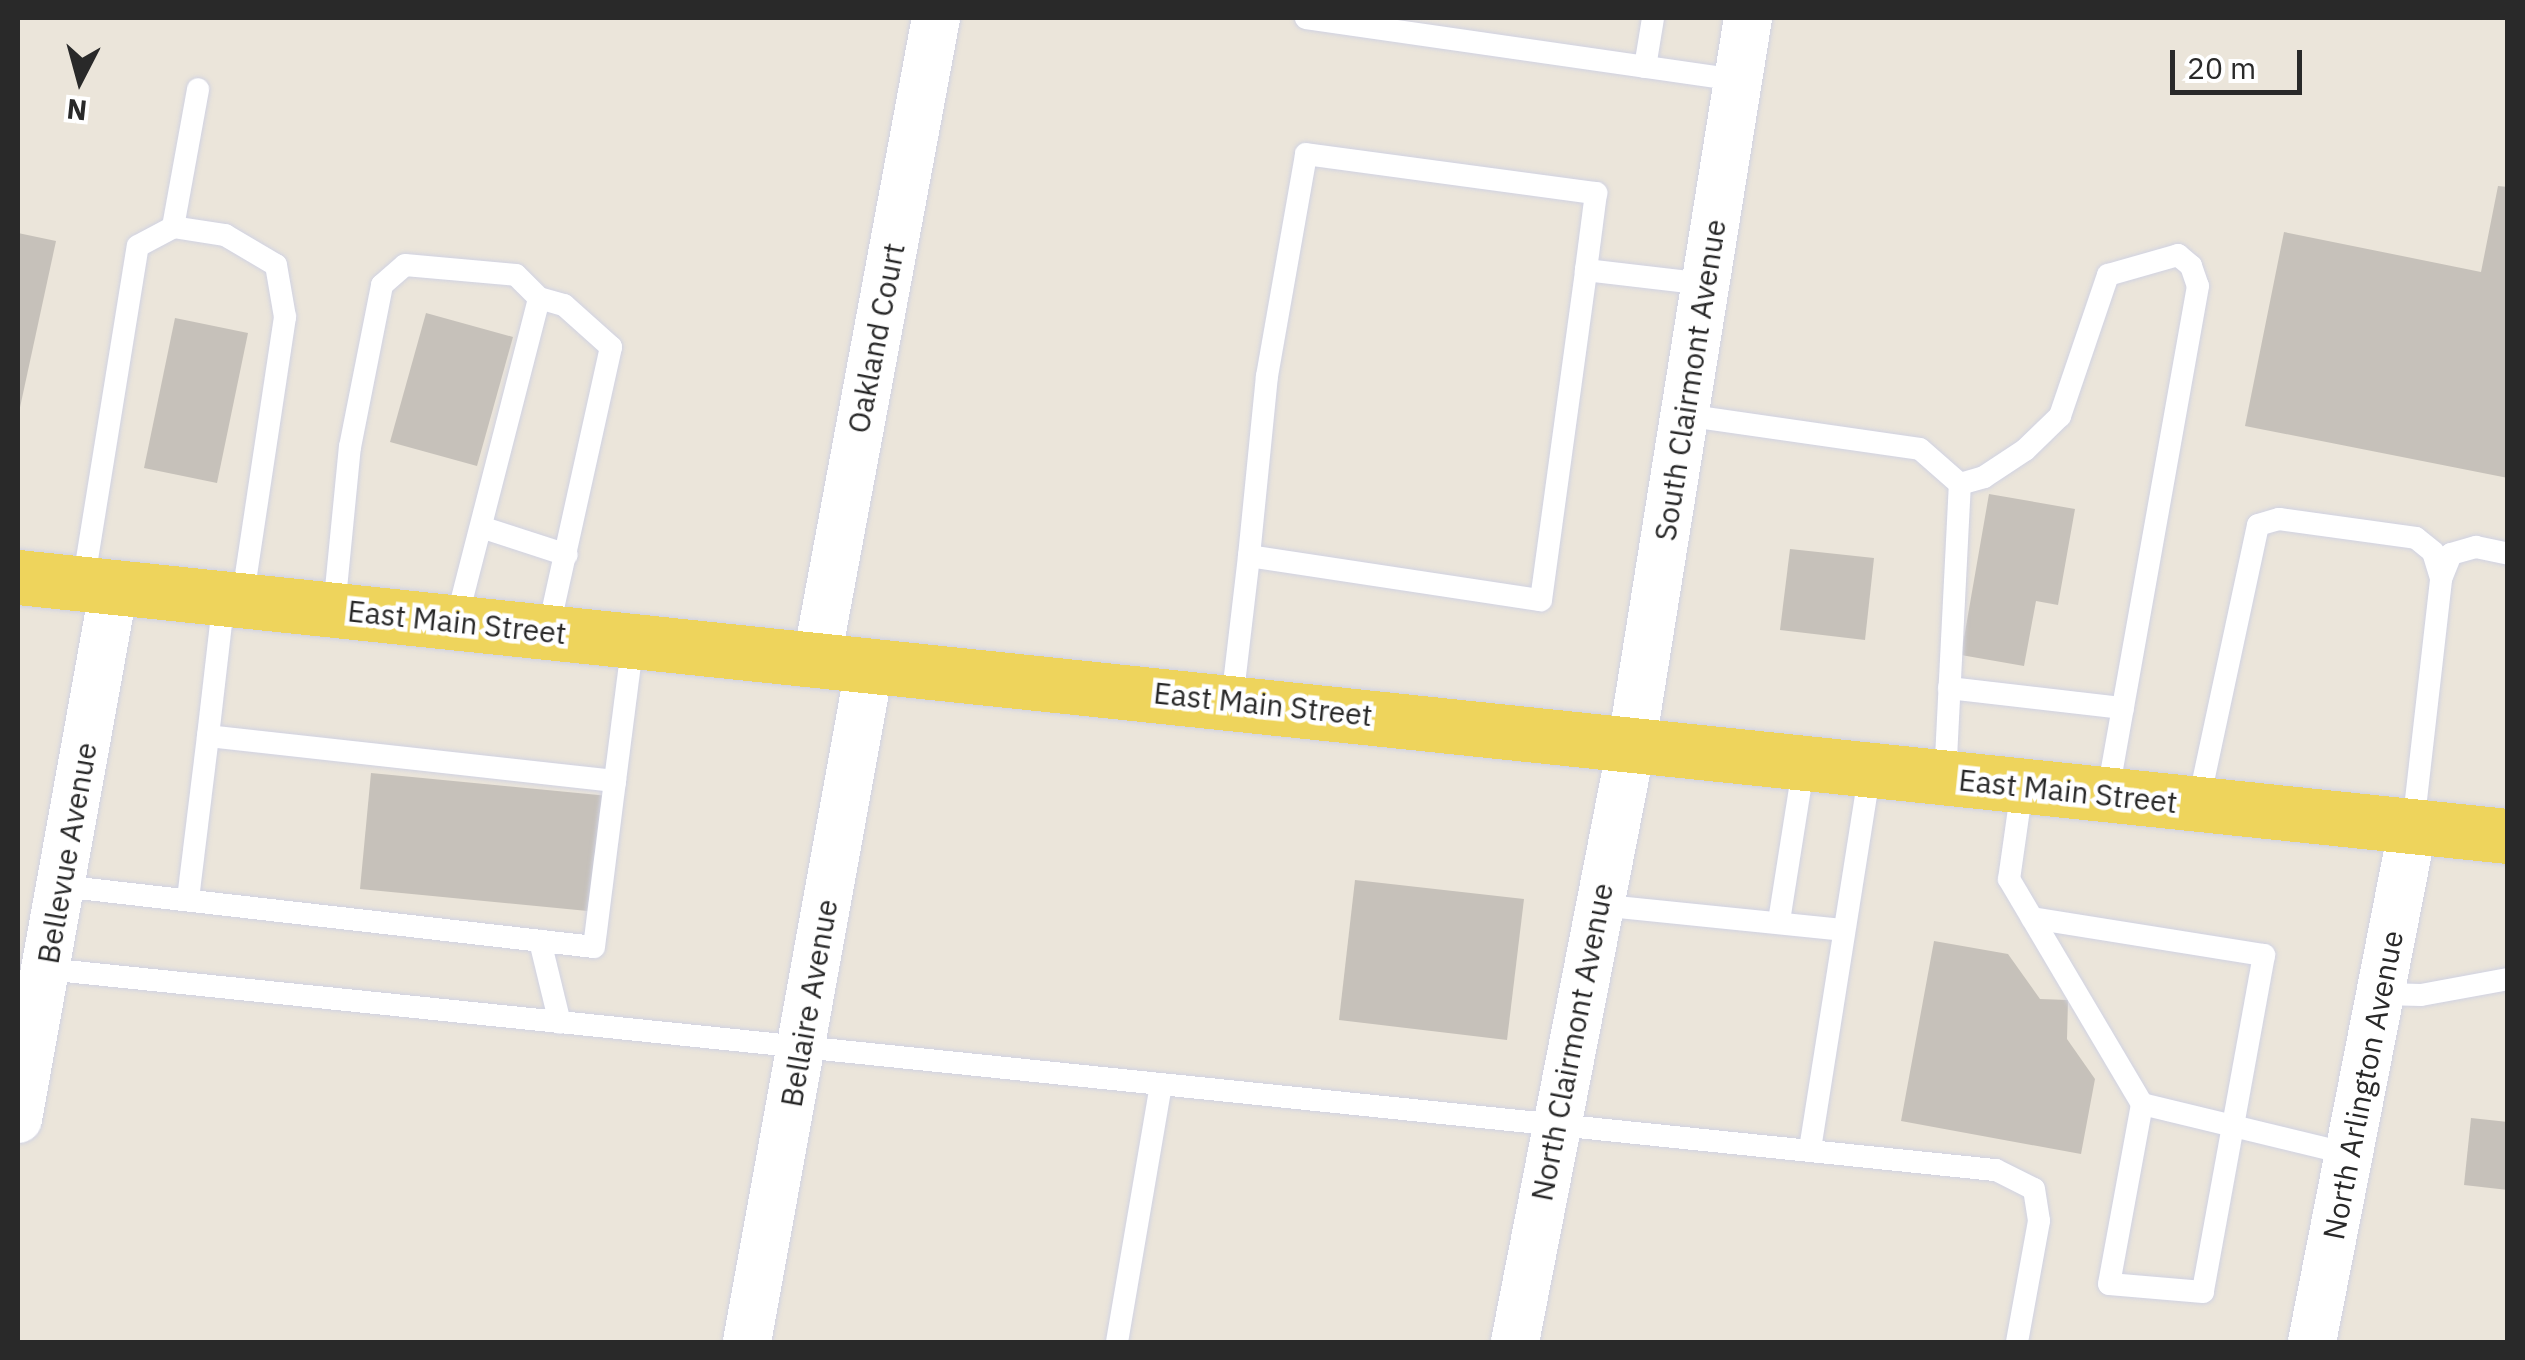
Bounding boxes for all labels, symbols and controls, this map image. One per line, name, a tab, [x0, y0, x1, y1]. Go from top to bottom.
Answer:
north arrow	[30, 30, 130, 130]
scale bar	[2175, 30, 2308, 92]
text: 20 m	[2187, 48, 2256, 87]
text: N	[65, 91, 89, 130]
street label: South Clairmont Avenue	[1647, 217, 1733, 543]
street label: Oakland Court	[840, 240, 912, 436]
street label: East Main Street	[346, 593, 568, 651]
street label: East Main Street	[1152, 675, 1374, 733]
street label: Bellevue Avenue	[30, 740, 104, 966]
street label: East Main Street	[1957, 762, 2179, 820]
street label: North Clairmont Avenue	[1524, 880, 1620, 1204]
street label: Bellaire Avenue	[773, 896, 845, 1110]
street label: North Arlington Avenue	[2315, 927, 2411, 1243]

